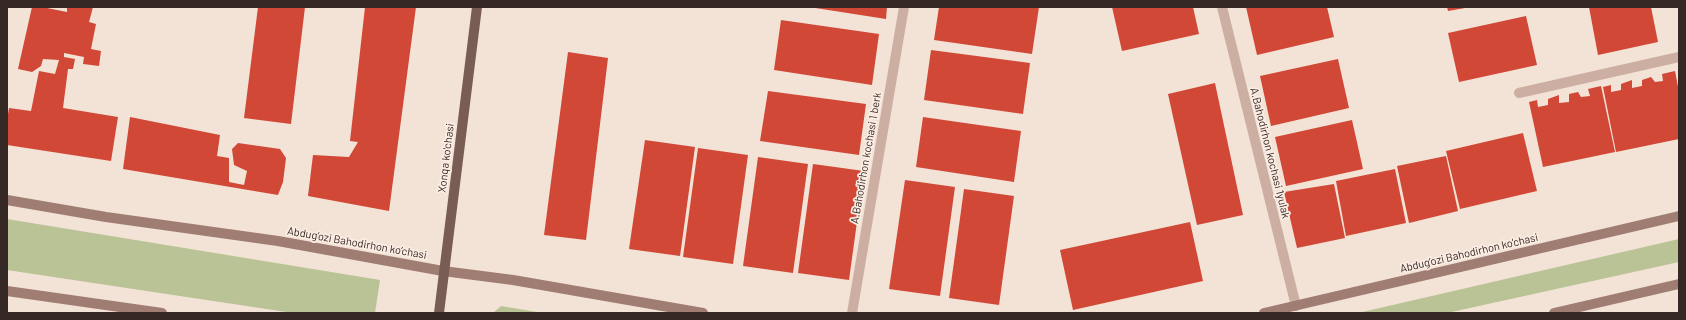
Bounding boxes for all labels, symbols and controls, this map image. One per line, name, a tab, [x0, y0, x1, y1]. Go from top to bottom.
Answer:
street label: A.Bahodirhon kochasi 1yulak	[1247, 86, 1293, 220]
street label: A.Bahodirhon kochasi 1 berk	[848, 91, 884, 225]
street label: Xonqa ko'chasi	[435, 123, 457, 193]
street label: Abdug’ozi Bahodirhon ko’chasi	[286, 224, 428, 262]
street label: Abdug’ozi Bahodirhon ko’chasi	[1399, 231, 1539, 275]

